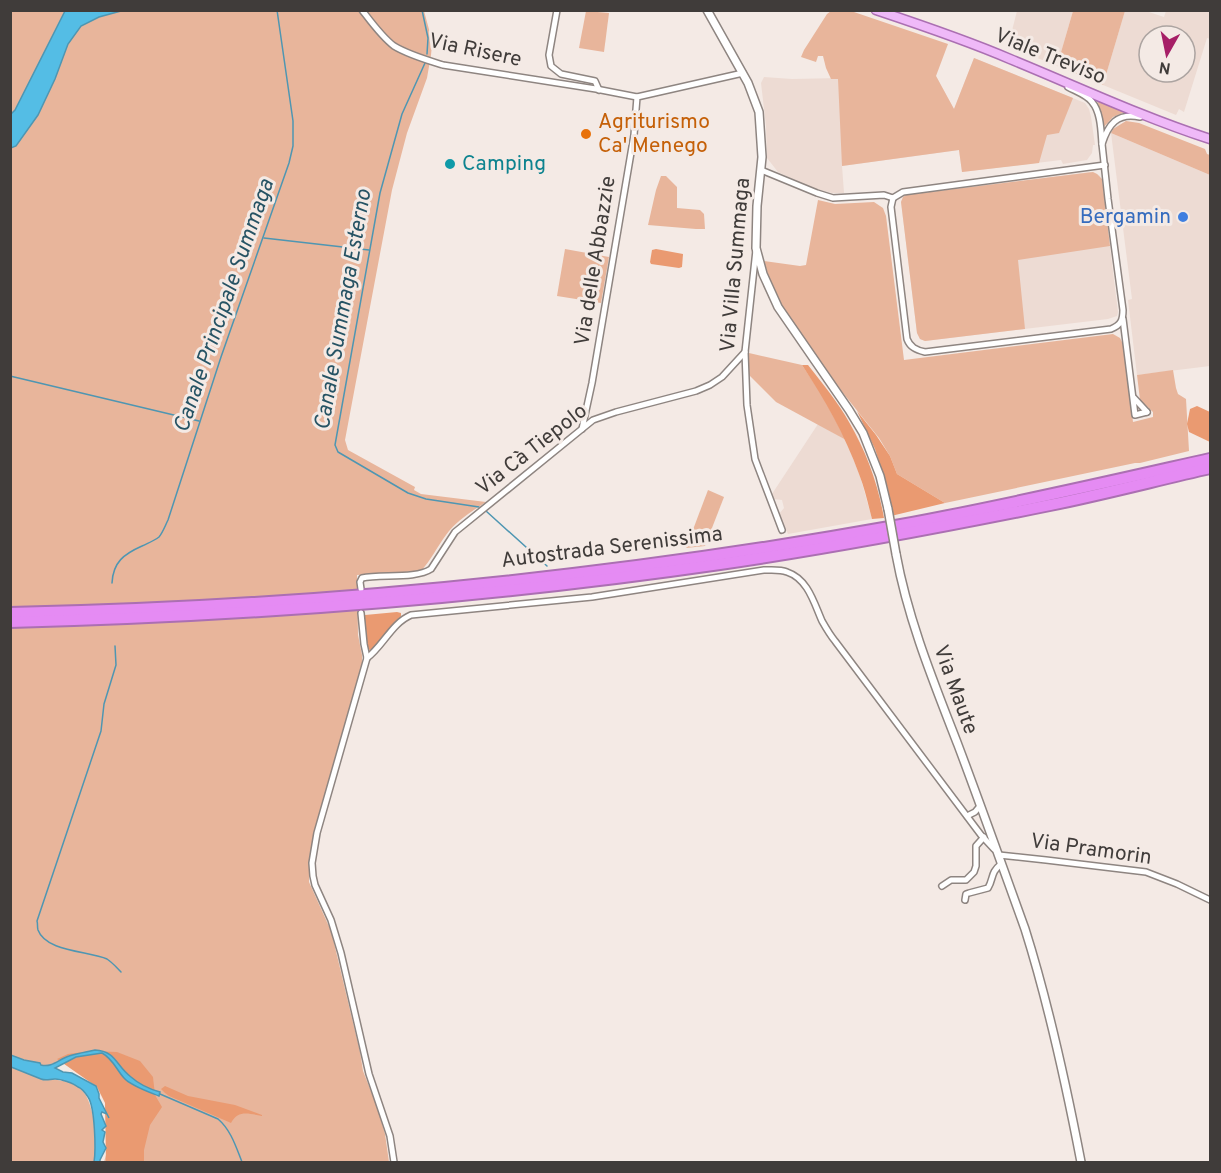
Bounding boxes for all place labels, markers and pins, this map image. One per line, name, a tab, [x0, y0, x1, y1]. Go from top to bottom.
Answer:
place label: Agriturismo Ca' Menego	[598, 109, 710, 160]
marker: Agriturismo Ca' Menego	[579, 127, 593, 141]
place label: Camping	[462, 151, 546, 178]
marker: Camping	[443, 157, 457, 171]
place label: Bergamin	[1080, 204, 1171, 231]
marker: Bergamin	[1176, 210, 1190, 224]

